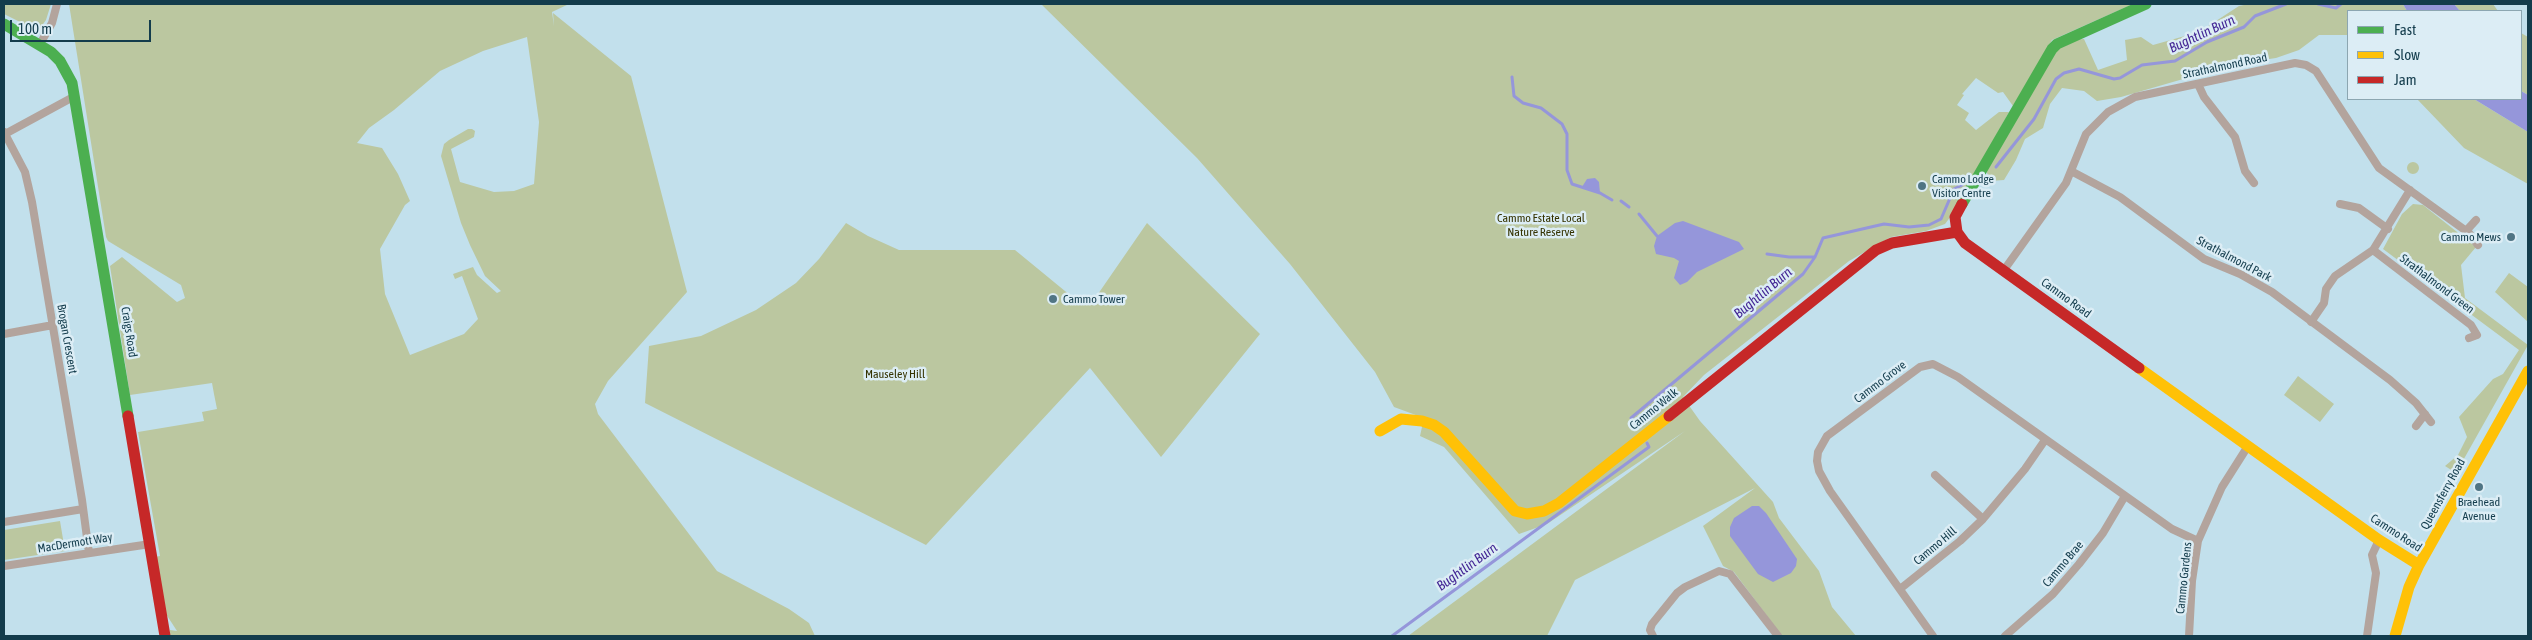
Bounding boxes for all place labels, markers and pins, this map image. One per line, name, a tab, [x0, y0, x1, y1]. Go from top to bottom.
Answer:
place label: Cammo Lodge Visitor Centre	[1932, 172, 1994, 200]
marker: Cammo Lodge Visitor Centre	[1916, 180, 1928, 192]
place label: Cammo Mews	[2441, 230, 2501, 244]
marker: Cammo Mews	[2505, 231, 2517, 243]
place label: Cammo Tower	[1063, 292, 1125, 306]
marker: Cammo Tower	[1047, 293, 1059, 305]
marker: Braehead Avenue	[2473, 481, 2485, 493]
place label: Braehead Avenue	[2458, 495, 2500, 523]

